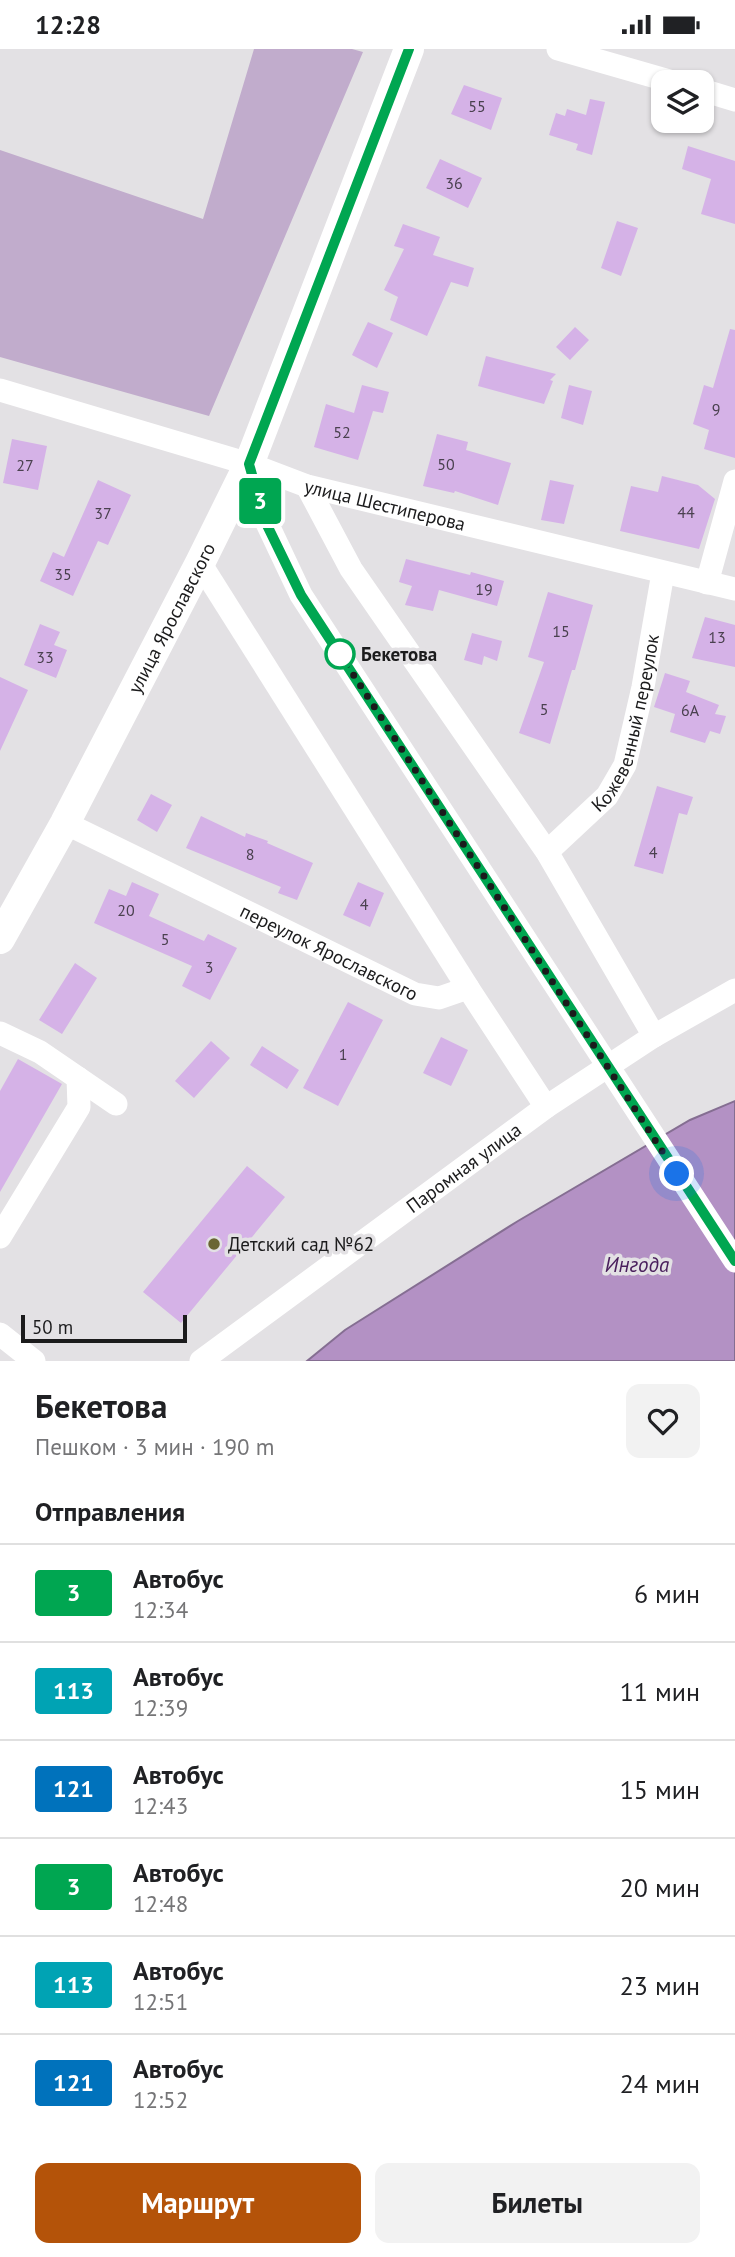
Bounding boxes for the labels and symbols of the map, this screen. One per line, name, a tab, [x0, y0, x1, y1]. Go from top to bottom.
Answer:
house number: 55	[468, 96, 486, 116]
house number: 36	[445, 173, 463, 193]
house number: 9	[712, 399, 720, 419]
house number: 52	[333, 422, 351, 442]
house number: 50	[437, 454, 455, 474]
house number: 27	[16, 455, 34, 475]
street label: улица Шестиперова	[302, 474, 468, 536]
line badge: 3	[237, 478, 283, 524]
house number: 44	[677, 502, 695, 522]
house number: 37	[94, 503, 112, 523]
street label: улица Ярославского	[122, 539, 220, 697]
house number: 35	[54, 564, 72, 584]
house number: 19	[475, 579, 493, 599]
house number: 15	[552, 621, 570, 641]
house number: 13	[708, 627, 726, 647]
street label: Кожевенный переулок	[586, 632, 664, 817]
marker: Бекетова	[325, 639, 355, 669]
place label: Бекетова	[361, 642, 437, 666]
house number: 33	[36, 647, 54, 667]
house number: 5	[540, 699, 548, 719]
house number: 6А	[681, 700, 700, 720]
house number: 4	[649, 842, 658, 862]
house number: 8	[246, 844, 254, 864]
house number: 4	[360, 894, 369, 914]
street label: переулок Ярославского	[236, 899, 422, 1006]
house number: 20	[117, 900, 135, 920]
house number: 5	[161, 929, 169, 949]
house number: 3	[205, 957, 213, 977]
house number: 1	[339, 1044, 347, 1064]
street label: Паромная улица	[401, 1117, 526, 1218]
your location	[659, 1156, 694, 1191]
place label: Детский сад №62	[228, 1232, 374, 1256]
marker: Детский сад №62	[206, 1236, 222, 1252]
water label: Ингода	[605, 1251, 670, 1278]
scale bar	[21, 1312, 187, 1344]

